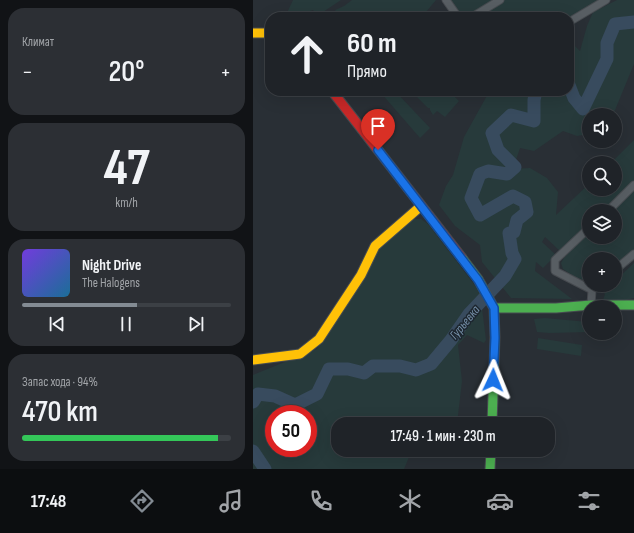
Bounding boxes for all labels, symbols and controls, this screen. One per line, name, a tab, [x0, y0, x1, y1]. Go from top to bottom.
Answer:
text: 60 m	[347, 27, 396, 60]
icon: ahead	[281, 28, 333, 80]
text: Климат	[22, 34, 54, 50]
text: 20°	[109, 54, 144, 90]
text: −	[22, 59, 33, 86]
text: +	[220, 59, 231, 86]
text: Прямо	[347, 61, 387, 82]
map controls	[582, 108, 622, 340]
button: sound	[582, 108, 622, 148]
pin	[361, 109, 395, 150]
icon: arrive	[367, 115, 389, 137]
text: 47	[103, 137, 150, 200]
button: search	[582, 156, 622, 196]
text: km/h	[115, 195, 138, 211]
button: layers	[582, 204, 622, 244]
button: +	[582, 252, 622, 292]
text: Night Drive	[82, 256, 141, 275]
text: The Halogens	[82, 275, 140, 291]
button: −	[582, 300, 622, 340]
water label: Гурьевка	[446, 302, 484, 343]
icon: previous	[46, 313, 68, 335]
icon: pause	[115, 313, 137, 335]
icon: next	[185, 313, 207, 335]
position arrow	[472, 359, 514, 401]
text: Запас хода · 94%	[22, 374, 98, 390]
text: 470 km	[22, 394, 98, 430]
speed limit sign: 50	[265, 405, 317, 457]
text: 17:49 · 1 мин · 230 m	[390, 427, 496, 446]
icon: directions	[128, 487, 156, 515]
icon: music	[217, 487, 245, 515]
icon: phone	[307, 487, 335, 515]
icon: climate	[396, 487, 424, 515]
icon: car	[486, 487, 514, 515]
icon: filters	[575, 487, 603, 515]
text: 17:48	[31, 491, 66, 512]

